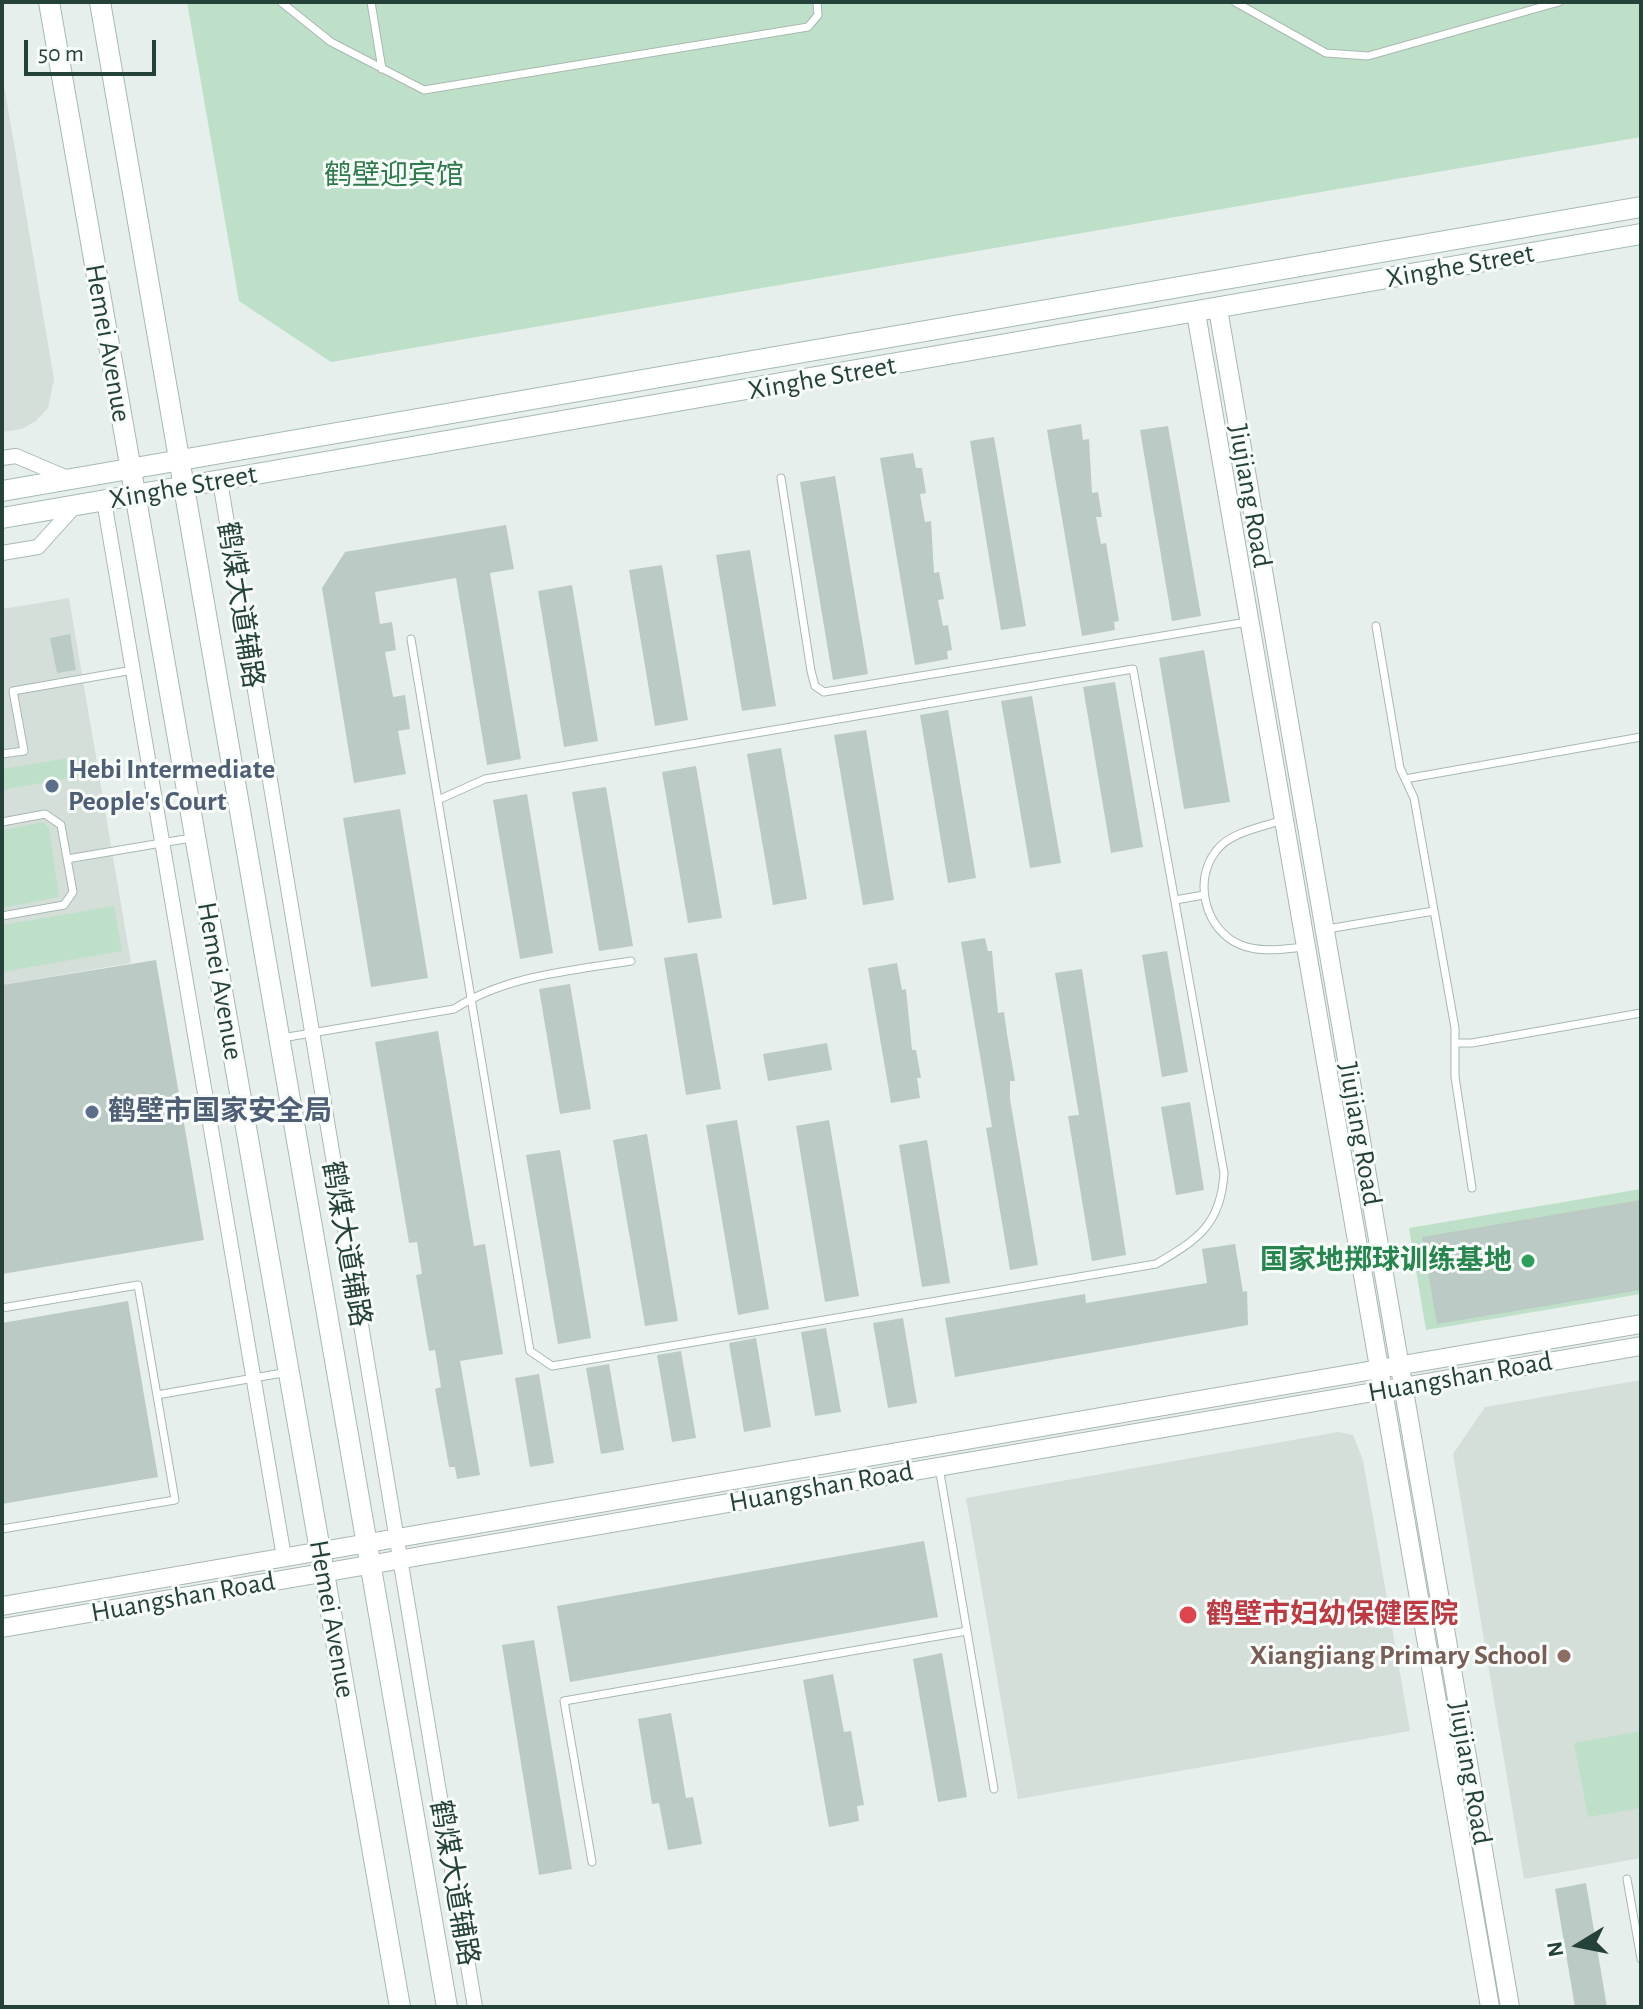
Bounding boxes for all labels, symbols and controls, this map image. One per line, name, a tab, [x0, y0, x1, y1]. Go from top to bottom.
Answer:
scale bar	[28, 24, 160, 74]
text: 50 m	[38, 42, 84, 66]
park label: 鹤壁迎宾馆	[324, 159, 464, 193]
street label: Xinghe Street	[1383, 236, 1537, 296]
street label: Hemei Avenue	[78, 261, 138, 425]
street label: Xinghe Street	[745, 348, 899, 408]
street label: Jiujiang Road	[1221, 422, 1279, 570]
street label: Xinghe Street	[106, 457, 260, 517]
street label: 鹤煤大道辅路	[210, 519, 270, 691]
place label: Hebi Intermediate People's Court	[68, 753, 275, 819]
marker: Hebi Intermediate People's Court	[43, 777, 61, 795]
street label: Hemei Avenue	[190, 899, 250, 1063]
street label: Jiujiang Road	[1331, 1060, 1389, 1208]
place label: 鹤壁市国家安全局	[108, 1095, 332, 1129]
marker: 鹤壁市国家安全局	[83, 1103, 101, 1121]
street label: 鹤煤大道辅路	[315, 1158, 377, 1330]
place label: 国家地掷球训练基地	[1260, 1244, 1512, 1278]
marker: 国家地掷球训练基地	[1519, 1252, 1537, 1270]
street label: Huangshan Road	[1365, 1344, 1555, 1410]
street label: Huangshan Road	[726, 1454, 916, 1520]
street label: Hemei Avenue	[302, 1537, 362, 1701]
street label: Huangshan Road	[88, 1564, 278, 1630]
place label: 鹤壁市妇幼保健医院	[1206, 1598, 1458, 1632]
marker: 鹤壁市妇幼保健医院	[1177, 1604, 1199, 1626]
place label: Xiangjiang Primary School	[1250, 1639, 1548, 1673]
marker: Xiangjiang Primary School	[1555, 1647, 1573, 1665]
street label: Jiujiang Road	[1441, 1699, 1499, 1847]
street label: 鹤煤大道辅路	[423, 1797, 485, 1969]
north arrow	[1539, 1905, 1619, 1985]
text: N	[1543, 1940, 1568, 1959]

